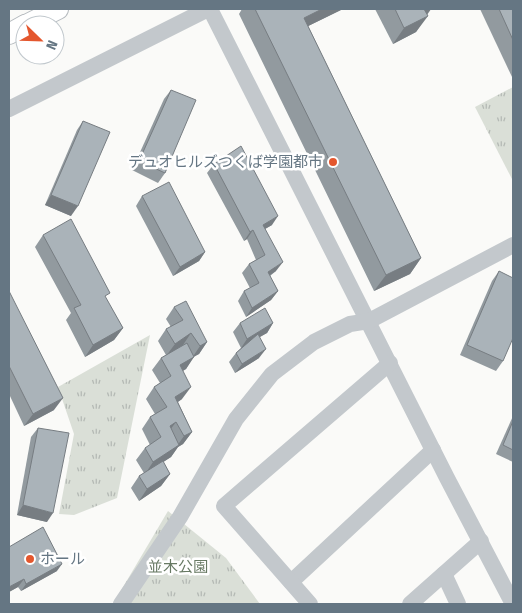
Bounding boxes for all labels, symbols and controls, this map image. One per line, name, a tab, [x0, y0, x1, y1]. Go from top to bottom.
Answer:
north arrow	[15, 15, 65, 65]
text: N	[42, 38, 61, 52]
place label: デュオヒルズつくば学園都市	[128, 153, 323, 171]
marker: デュオヒルズつくば学園都市	[327, 156, 339, 168]
place label: ホール	[40, 550, 85, 568]
marker: ホール	[24, 553, 36, 565]
park label: 並木公園	[148, 558, 208, 576]

